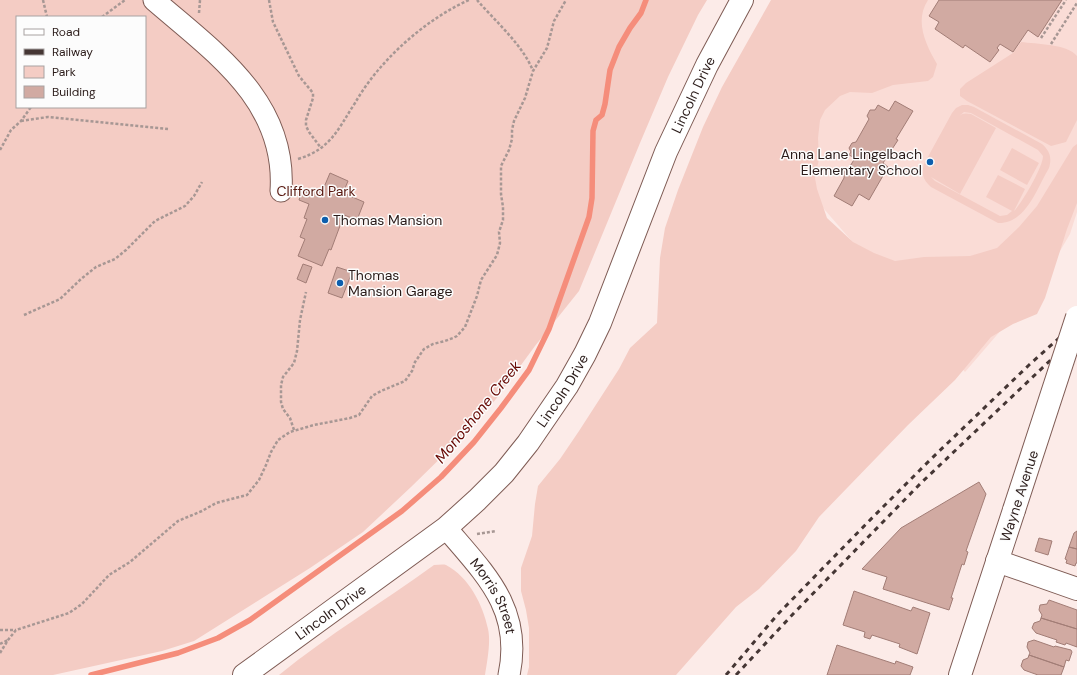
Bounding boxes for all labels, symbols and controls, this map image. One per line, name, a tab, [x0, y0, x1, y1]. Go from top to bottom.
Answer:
legend	[16, 16, 146, 108]
text: Road	[52, 24, 80, 40]
text: Railway	[52, 44, 93, 60]
street label: Lincoln Drive	[667, 53, 719, 136]
text: Park	[52, 64, 76, 80]
text: Building	[52, 84, 96, 100]
place label: Anna Lane Lingelbach Elementary School	[781, 145, 922, 179]
marker: Anna Lane Lingelbach Elementary School	[925, 157, 935, 167]
park label: Clifford Park	[276, 182, 356, 200]
place label: Thomas Mansion	[333, 211, 442, 229]
marker: Thomas Mansion	[320, 215, 330, 225]
place label: Thomas Mansion Garage	[348, 266, 452, 300]
marker: Thomas Mansion Garage	[335, 278, 345, 288]
street label: Lincoln Drive	[533, 351, 592, 431]
water label: Monoshone Creek	[430, 356, 526, 467]
street label: Wayne Avenue	[996, 448, 1042, 544]
street label: Morris Street	[466, 554, 520, 635]
street label: Lincoln Drive	[292, 580, 369, 644]

